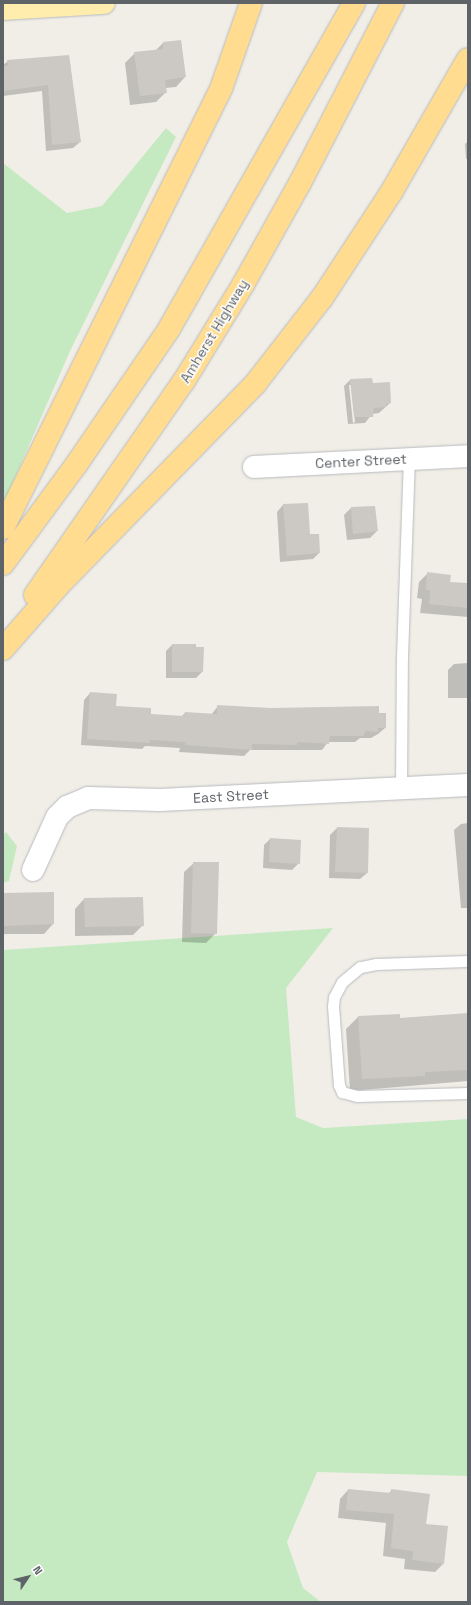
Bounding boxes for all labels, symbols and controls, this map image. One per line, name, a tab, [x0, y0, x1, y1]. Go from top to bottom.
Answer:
street label: Amherst Highway	[176, 276, 252, 386]
street label: Center Street	[315, 450, 407, 472]
street label: East Street	[193, 786, 269, 806]
north arrow	[8, 1557, 48, 1597]
text: N	[30, 1563, 46, 1577]

